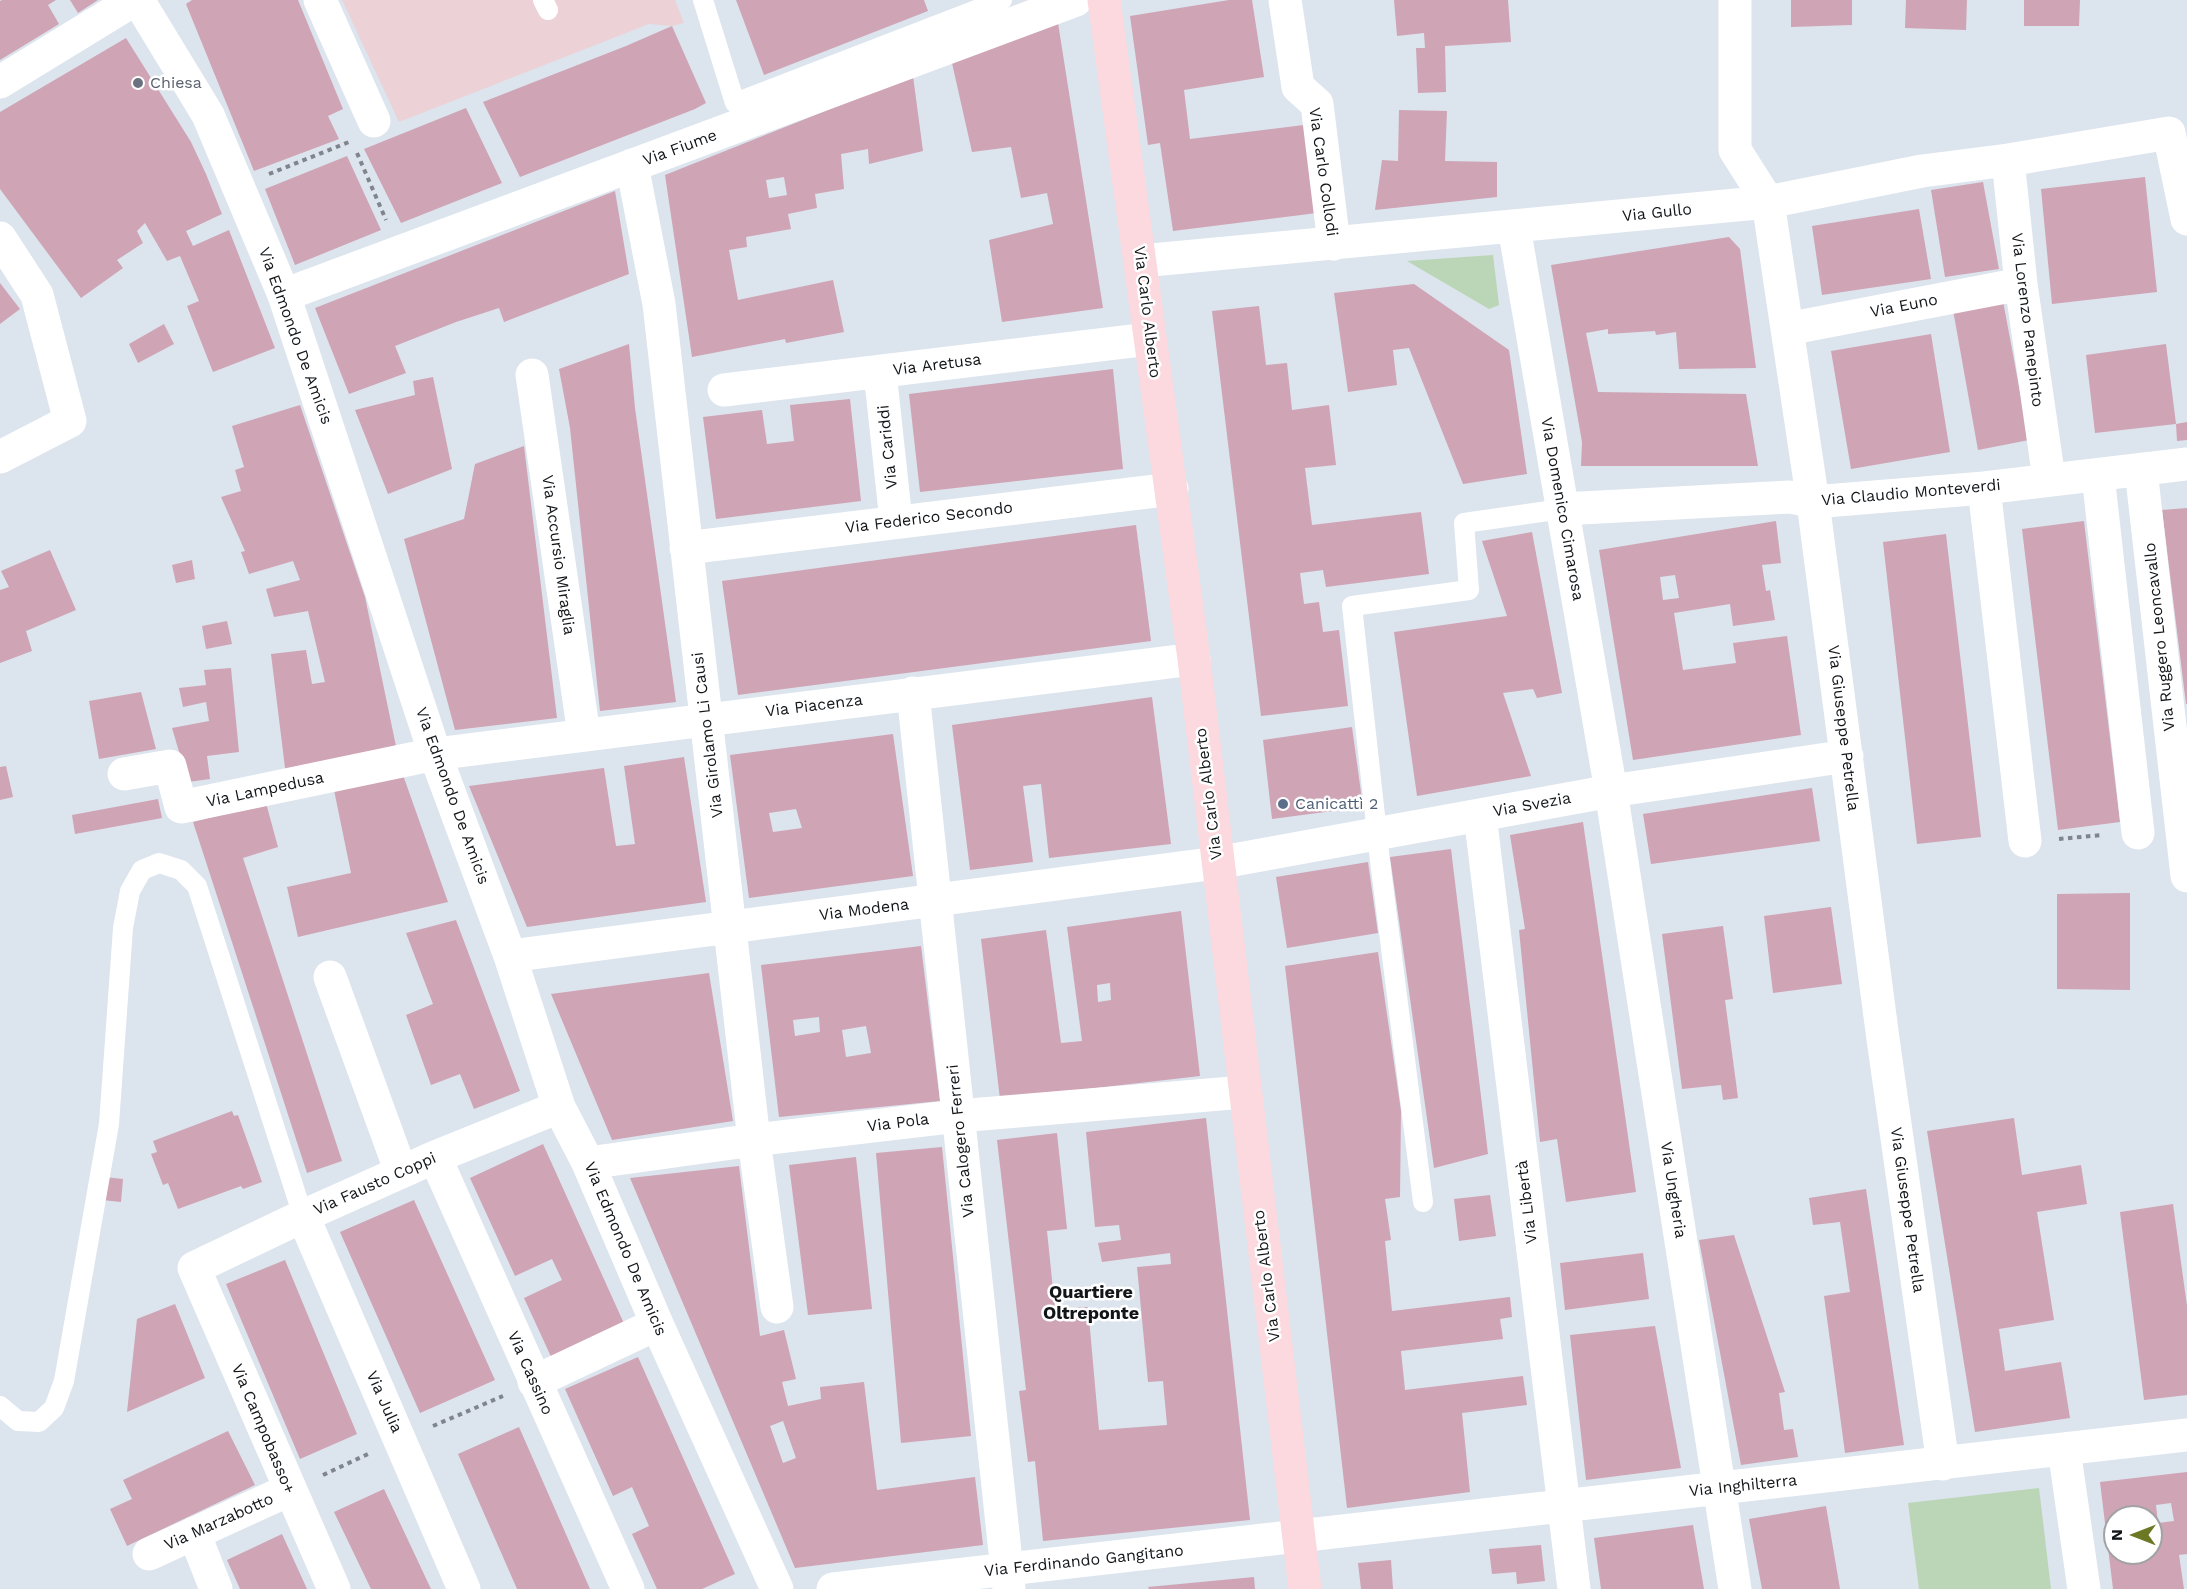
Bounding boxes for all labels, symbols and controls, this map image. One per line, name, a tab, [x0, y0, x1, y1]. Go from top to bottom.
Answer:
place label: Chiesa	[150, 73, 202, 93]
marker: Chiesa	[131, 76, 145, 90]
street label: Via Carlo Collodi	[1304, 106, 1342, 238]
street label: Via Fiume	[640, 126, 720, 170]
street label: Via Gullo	[1621, 200, 1693, 226]
street label: Via Lorenzo Panepinto	[2007, 232, 2047, 408]
street label: Via Edmondo De Amicis	[254, 245, 336, 427]
street label: Via Carlo Alberto	[1129, 245, 1165, 379]
street label: Via Euno	[1869, 290, 1939, 322]
street label: Via Aretusa	[892, 350, 982, 380]
street label: Via Cariddi	[874, 404, 902, 490]
street label: Via Domenico Cimarosa	[1536, 416, 1588, 602]
street label: Via Accursio Miraglia	[537, 474, 579, 636]
street label: Via Claudio Monteverdi	[1820, 476, 2002, 510]
street label: Via Federico Secondo	[844, 498, 1014, 538]
street label: Via Ruggero Leoncavallo	[2141, 542, 2179, 732]
street label: Via Giuseppe Petrella	[1823, 644, 1863, 812]
street label: Via Girolamo Li Causi	[688, 651, 728, 819]
street label: Via Piacenza	[764, 691, 864, 721]
street label: Via Edmondo De Amicis	[411, 705, 493, 887]
street label: Via Carlo Alberto	[1191, 727, 1227, 861]
street label: Via Lampedusa	[204, 768, 326, 812]
street label: Via Svezia	[1492, 789, 1572, 821]
place label: Canicattì 2	[1295, 794, 1378, 814]
marker: Canicattì 2	[1276, 797, 1290, 811]
street label: Via Modena	[818, 895, 910, 925]
street label: Via Calogero Ferreri	[943, 1064, 979, 1218]
street label: Via Pola	[866, 1110, 930, 1136]
street label: Via Giuseppe Petrella	[1886, 1126, 1928, 1294]
street label: Via Ungheria	[1656, 1140, 1690, 1240]
street label: Via Fausto Coppi	[311, 1148, 439, 1220]
street label: Via Edmondo De Amicis	[580, 1159, 670, 1339]
street label: Via Libertà	[1512, 1159, 1542, 1245]
street label: Via Carlo Alberto	[1249, 1209, 1285, 1343]
district label: Quartiere Oltreponte	[1043, 1282, 1139, 1324]
street label: Via Cassino	[503, 1328, 557, 1418]
street label: Via Campobasso+	[227, 1361, 299, 1497]
street label: Via Julia	[362, 1368, 406, 1436]
street label: Via Inghilterra	[1688, 1471, 1798, 1501]
street label: Via Marzabotto	[161, 1489, 277, 1555]
north arrow	[2103, 1505, 2163, 1565]
text: N	[2107, 1529, 2126, 1541]
street label: Via Ferdinando Gangitano	[983, 1541, 1185, 1581]

